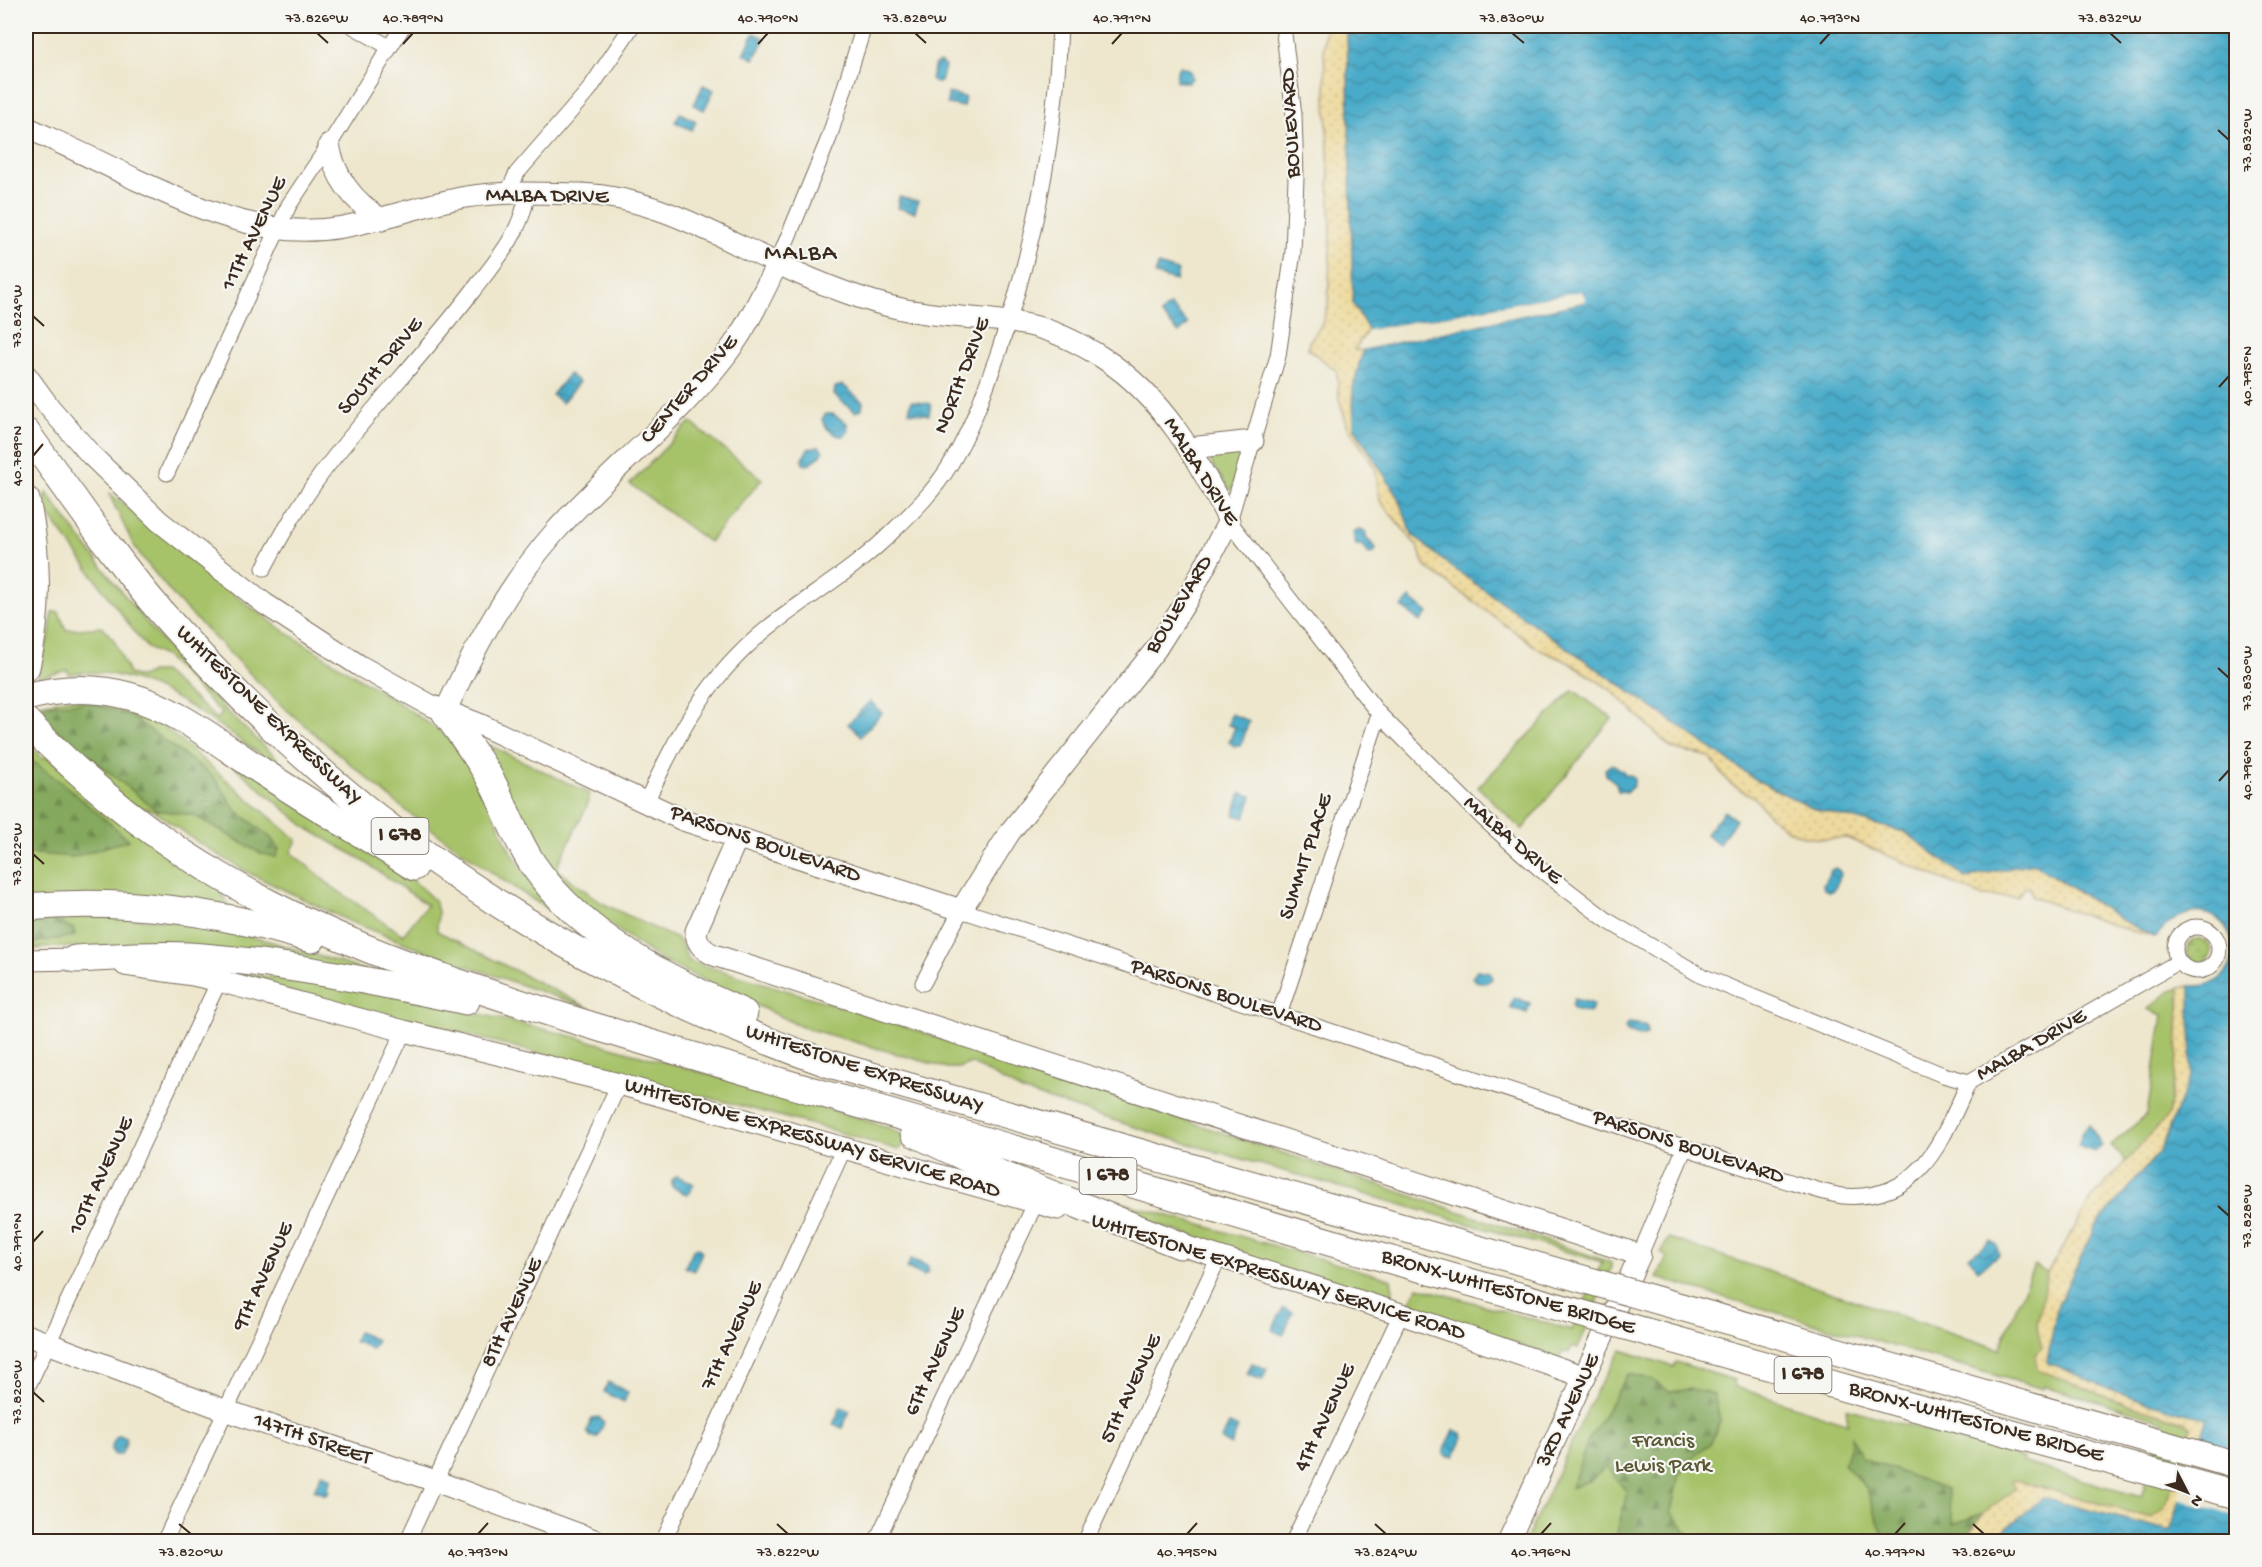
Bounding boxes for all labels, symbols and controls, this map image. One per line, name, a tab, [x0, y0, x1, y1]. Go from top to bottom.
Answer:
text: 73.826°W	[285, 10, 349, 28]
text: 40.789°N	[383, 10, 443, 28]
text: 40.790°N	[738, 10, 799, 28]
text: 73.828°W	[882, 10, 947, 28]
text: 40.791°N	[1093, 10, 1151, 28]
text: 73.830°W	[1479, 10, 1544, 28]
text: 40.793°N	[1800, 10, 1860, 28]
text: 73.832°W	[2077, 10, 2142, 28]
street label: BOULEVARD	[1276, 67, 1308, 180]
text: 73.832°W	[2239, 108, 2257, 173]
street label: 11TH AVENUE	[216, 172, 294, 296]
street label: MALBA DRIVE	[485, 183, 610, 211]
district label: MALBA	[764, 240, 838, 269]
text: 73.824°W	[9, 285, 27, 348]
street label: SOUTH DRIVE	[333, 312, 430, 421]
street label: NORTH DRIVE	[929, 313, 998, 438]
street label: CENTER DRIVE	[636, 329, 745, 450]
text: 40.795°N	[2239, 346, 2257, 406]
street label: MALBA DRIVE	[1156, 413, 1244, 532]
text: 40.789°N	[9, 426, 27, 486]
street label: BOULEVARD	[1140, 551, 1220, 660]
street label: WHITESTONE EXPRESSWAY	[169, 620, 367, 812]
text: 73.830°W	[2239, 646, 2257, 711]
text: 40.796°N	[2239, 740, 2257, 800]
street label: SUMMIT PLACE	[1274, 789, 1340, 923]
street label: MALBA DRIVE	[1457, 791, 1568, 892]
street label: PARSONS BOULEVARD	[665, 800, 864, 890]
road number: I 678	[372, 818, 428, 854]
text: 73.822°W	[9, 822, 27, 886]
street label: PARSONS BOULEVARD	[1126, 953, 1326, 1040]
street label: MALBA DRIVE	[1972, 1003, 2093, 1088]
street label: WHITESTONE EXPRESSWAY	[742, 1019, 986, 1121]
street label: WHITESTONE EXPRESSWAY SERVICE ROAD	[621, 1073, 1004, 1205]
street label: PARSONS BOULEVARD	[1588, 1104, 1788, 1191]
street label: 10TH AVENUE	[63, 1112, 141, 1240]
road number: I 678	[1080, 1158, 1136, 1194]
text: 73.828°W	[2239, 1184, 2257, 1249]
street label: WHITESTONE EXPRESSWAY SERVICE ROAD	[1088, 1209, 1469, 1348]
text: 40.791°N	[9, 1213, 27, 1271]
street label: 9TH AVENUE	[227, 1217, 301, 1336]
street label: BRONX-WHITESTONE BRIDGE	[1377, 1244, 1639, 1342]
street label: 8TH AVENUE	[476, 1253, 550, 1372]
street label: 7TH AVENUE	[696, 1276, 770, 1396]
street label: 6TH AVENUE	[899, 1302, 973, 1421]
street label: 5TH AVENUE	[1095, 1329, 1169, 1448]
street label: 3RD AVENUE	[1531, 1349, 1607, 1473]
road number: I 678	[1774, 1357, 1832, 1393]
street label: 4TH AVENUE	[1290, 1359, 1363, 1476]
text: 73.820°W	[9, 1360, 27, 1425]
street label: BRONX-WHITESTONE BRIDGE	[1845, 1376, 2108, 1470]
street label: 147TH STREET	[249, 1407, 376, 1473]
park label: Francis Lewis Park	[1615, 1429, 1713, 1480]
north arrow	[2157, 1462, 2217, 1522]
text: N	[2185, 1489, 2206, 1510]
text: 73.820°W	[158, 1544, 223, 1562]
text: 40.793°N	[448, 1544, 508, 1562]
text: 73.822°W	[756, 1544, 820, 1562]
text: 40.795°N	[1157, 1544, 1217, 1562]
text: 73.824°W	[1354, 1544, 1417, 1562]
text: 40.796°N	[1511, 1544, 1571, 1562]
text: 40.797°N	[1865, 1544, 1925, 1562]
text: 73.826°W	[1952, 1544, 2016, 1562]

